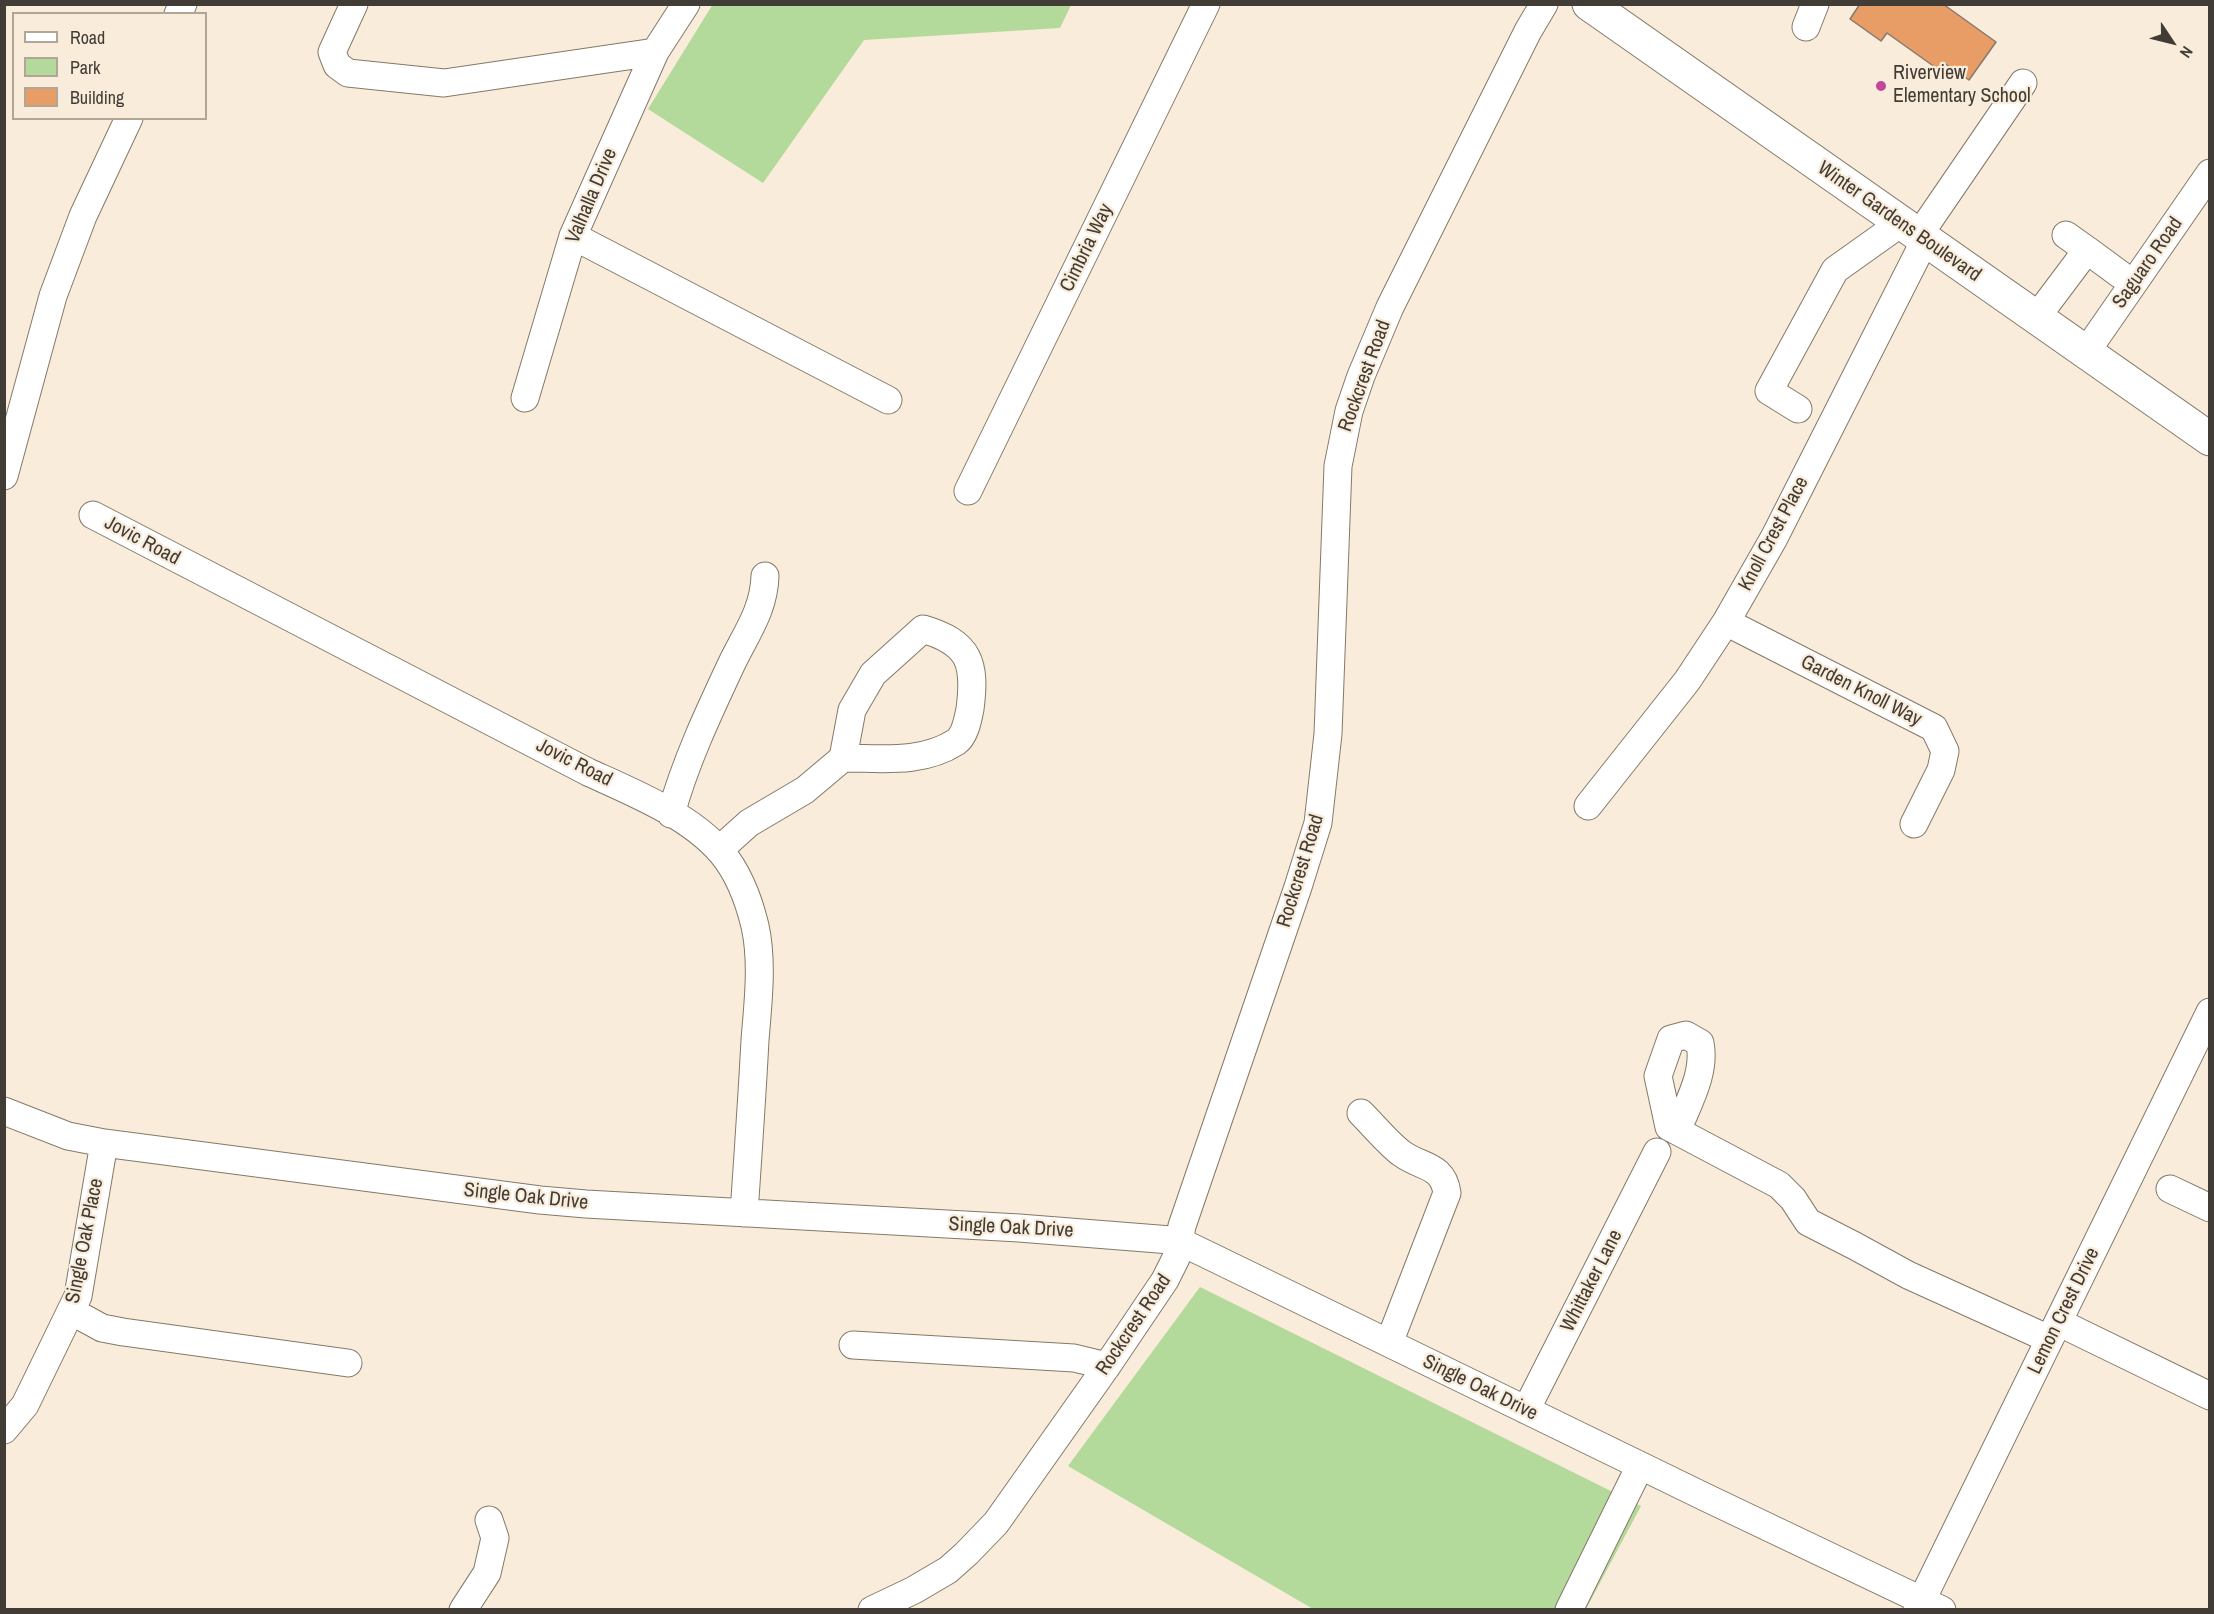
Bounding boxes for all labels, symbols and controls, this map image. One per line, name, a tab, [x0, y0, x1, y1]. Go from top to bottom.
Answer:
legend	[12, 12, 207, 120]
north arrow	[2142, 12, 2202, 72]
text: Road	[70, 25, 105, 50]
text: N	[2175, 42, 2198, 63]
text: Park	[70, 55, 100, 80]
place label: Riverview Elementary School	[1893, 62, 2031, 109]
marker: Riverview Elementary School	[1874, 79, 1888, 93]
text: Building	[70, 85, 124, 110]
street label: Valhalla Drive	[561, 145, 623, 247]
street label: Winter Gardens Boulevard	[1813, 156, 1985, 288]
street label: Cimbria Way	[1055, 200, 1119, 296]
street label: Saguaro Road	[2108, 213, 2188, 313]
street label: Rockcrest Road	[1334, 317, 1396, 435]
street label: Knoll Crest Place	[1734, 473, 1814, 595]
street label: Jovic Road	[100, 511, 184, 571]
street label: Garden Knoll Way	[1797, 650, 1925, 732]
street label: Jovic Road	[532, 734, 616, 792]
street label: Rockcrest Road	[1272, 812, 1330, 930]
street label: Single Oak Place	[61, 1177, 109, 1305]
street label: Single Oak Drive	[463, 1179, 589, 1215]
street label: Single Oak Drive	[948, 1213, 1074, 1243]
street label: Whittaker Lane	[1556, 1226, 1628, 1336]
street label: Lemon Crest Drive	[2023, 1244, 2105, 1378]
street label: Rockcrest Road	[1091, 1270, 1177, 1380]
street label: Single Oak Drive	[1419, 1350, 1541, 1426]

